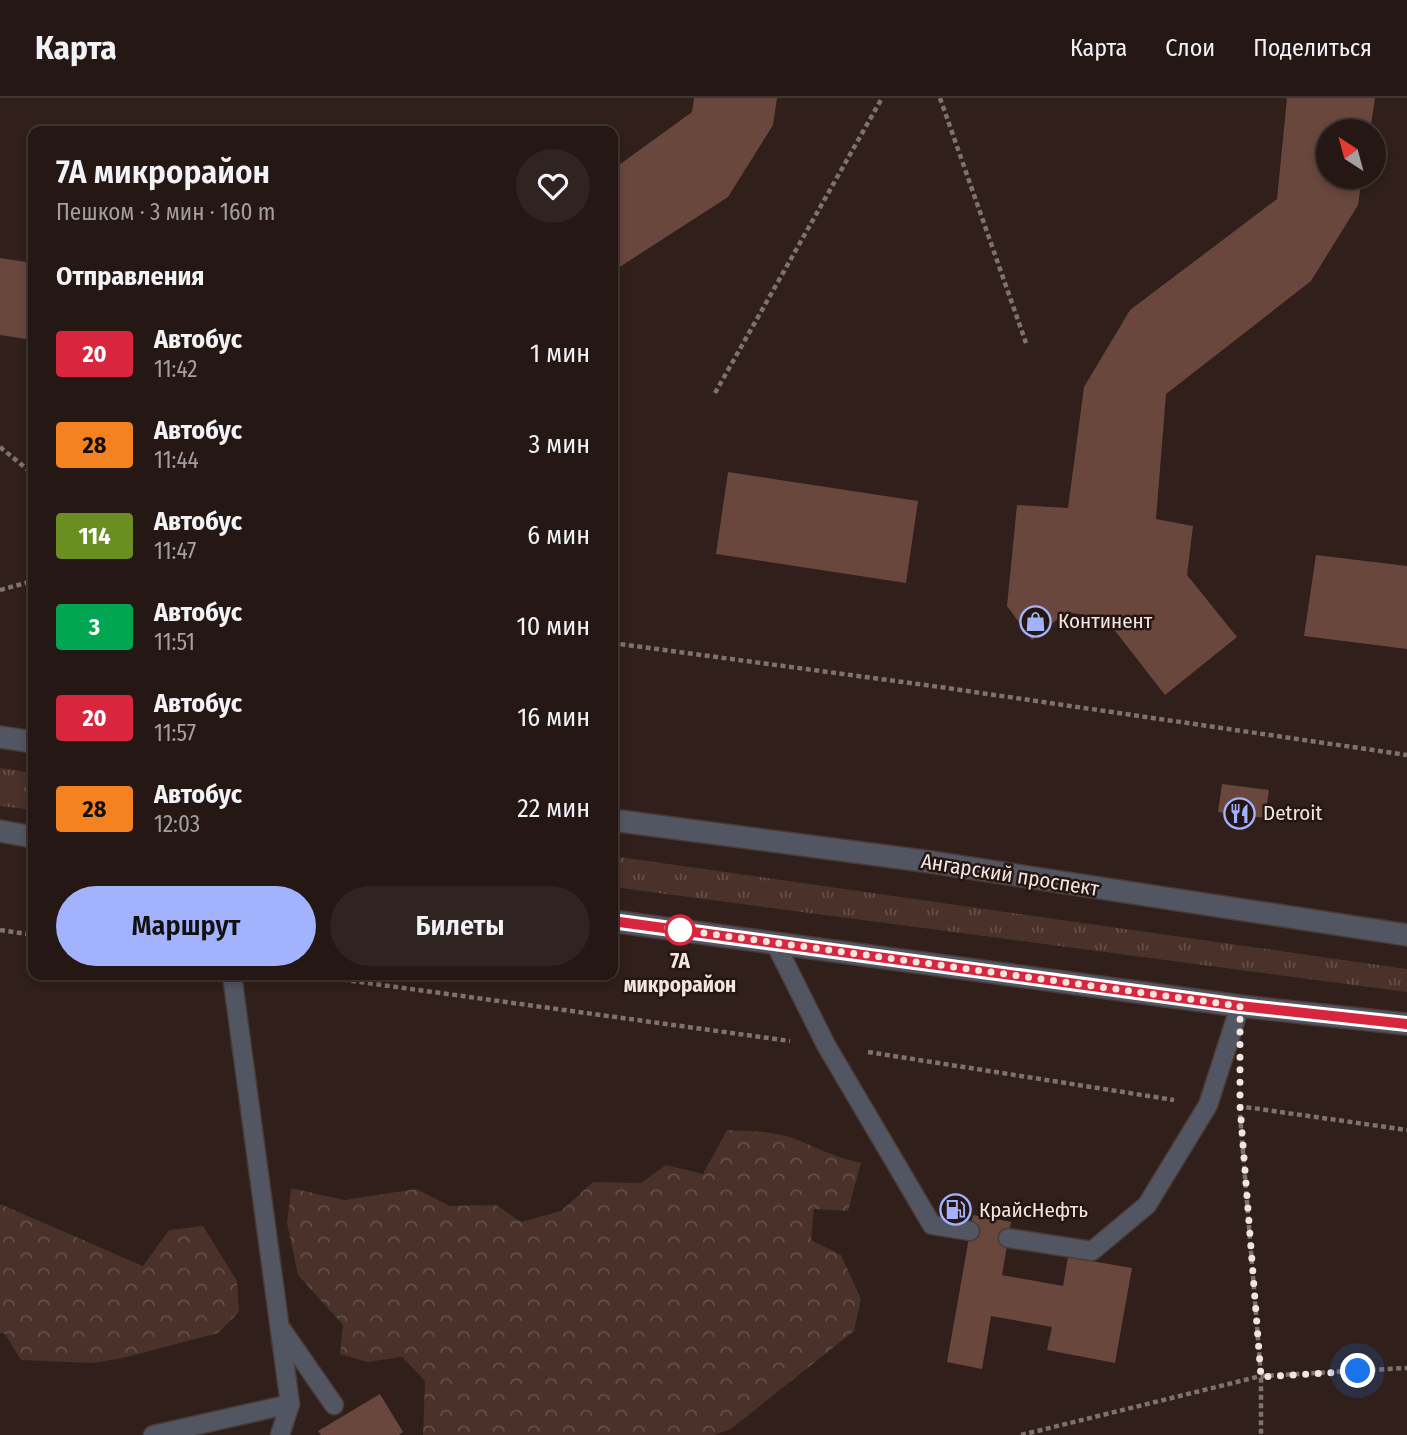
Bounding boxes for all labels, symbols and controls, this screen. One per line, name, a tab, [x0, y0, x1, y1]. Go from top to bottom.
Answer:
text: Карта	[35, 28, 117, 68]
text: Карта	[1070, 34, 1127, 62]
text: Слои	[1165, 34, 1215, 62]
text: Поделиться	[1253, 34, 1372, 62]
north arrow	[1316, 119, 1386, 189]
map controls	[1316, 119, 1386, 189]
button: heart	[516, 149, 590, 223]
text: 7А микрорайон	[56, 152, 270, 192]
text: Пешком · 3 мин · 160 m	[56, 198, 276, 226]
text: Отправления	[56, 261, 205, 292]
text: Автобус	[154, 324, 242, 355]
text: 1 мин	[530, 338, 590, 369]
text: 20	[82, 340, 107, 368]
text: 11:42	[154, 355, 197, 383]
text: Автобус	[154, 415, 242, 446]
text: 3 мин	[529, 429, 590, 460]
text: 28	[83, 431, 106, 459]
text: 11:44	[154, 446, 199, 474]
text: Автобус	[154, 506, 242, 537]
text: 6 мин	[527, 520, 590, 551]
text: 114	[78, 522, 111, 550]
text: 11:47	[154, 537, 196, 565]
text: Автобус	[154, 597, 242, 628]
shop icon: Континент	[1018, 604, 1052, 638]
place label: Континент	[1058, 608, 1153, 634]
text: 10 мин	[517, 611, 590, 642]
text: 3	[89, 613, 100, 641]
text: 11:51	[154, 628, 195, 656]
text: Автобус	[154, 688, 242, 719]
text: 16 мин	[517, 702, 590, 733]
text: 20	[82, 704, 107, 732]
text: 11:57	[154, 719, 196, 747]
text: Автобус	[154, 779, 242, 810]
text: 22 мин	[517, 793, 590, 824]
text: 28	[83, 795, 106, 823]
restaurant icon: Detroit	[1223, 796, 1257, 830]
place label: Detroit	[1263, 800, 1323, 826]
text: 12:03	[154, 810, 200, 838]
street label: Ангарский проспект	[919, 848, 1101, 902]
button: Маршрут	[56, 886, 316, 966]
button: Билеты	[330, 886, 590, 966]
marker: 7А микрорайон	[665, 915, 695, 945]
place label: 7А микрорайон	[624, 948, 736, 998]
fuel station icon: КрайсНефть	[939, 1193, 973, 1227]
place label: КрайсНефть	[979, 1197, 1088, 1223]
your location	[1340, 1353, 1375, 1388]

